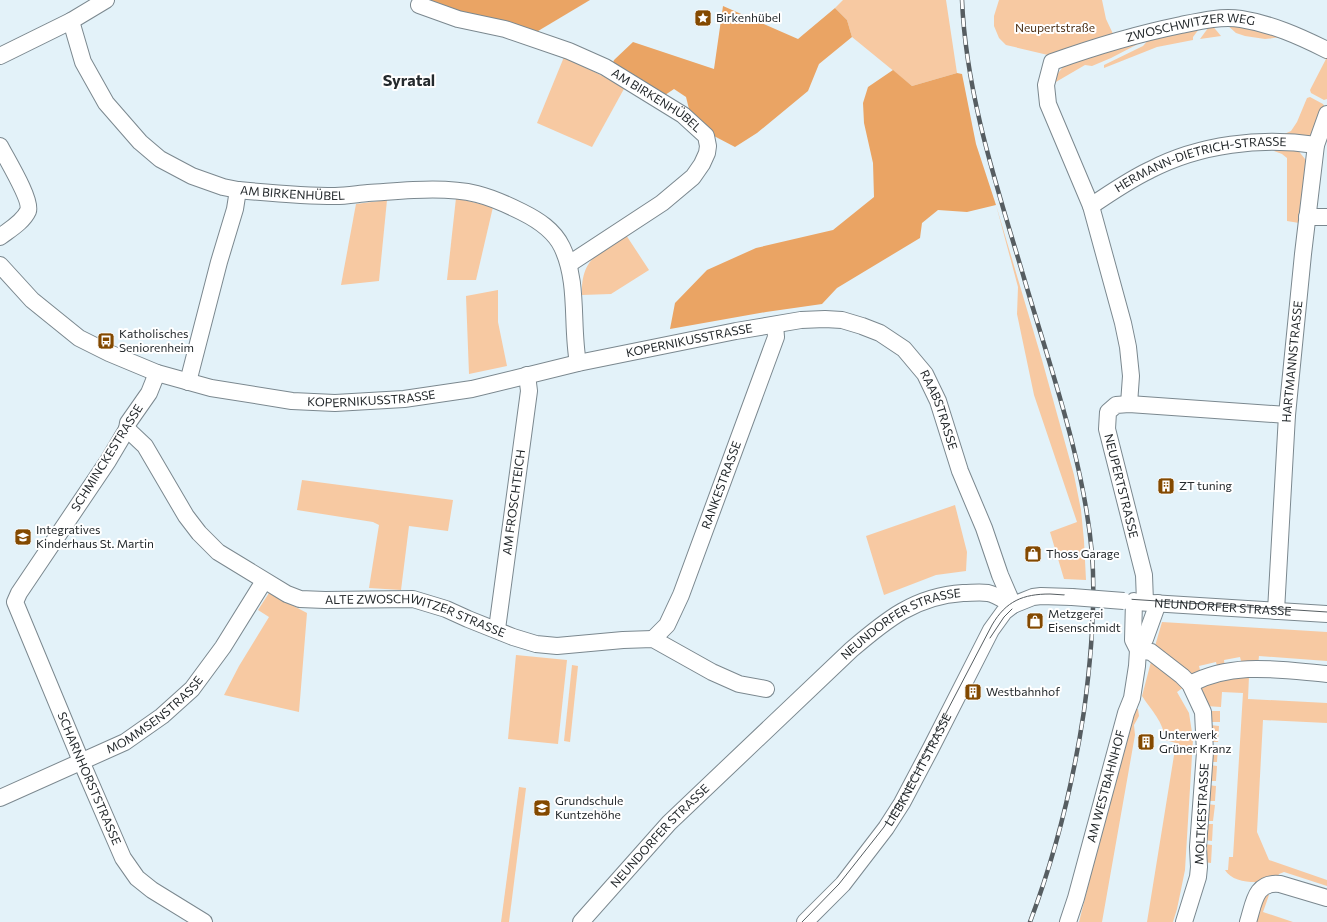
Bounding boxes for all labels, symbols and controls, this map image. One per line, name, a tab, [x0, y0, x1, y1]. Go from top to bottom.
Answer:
place icon: Birkenhübel	[693, 8, 713, 28]
place label: Birkenhübel	[716, 10, 781, 24]
street label: ZWOSCHWITZER WEG	[1124, 10, 1257, 44]
park label: Neupertstraße	[1015, 20, 1095, 34]
street label: AM BIRKENHÜBEL	[609, 65, 705, 135]
district label: Syratal	[383, 70, 435, 89]
street label: HERMANN-DIETRICH-STRASSE	[1112, 134, 1287, 194]
street label: AM BIRKENHÜBEL	[240, 182, 345, 202]
street label: HARTMANNSTRASSE	[1279, 300, 1304, 423]
street label: KOPERNIKUSSTRASSE	[625, 320, 753, 359]
place label: Katholisches Seniorenheim	[119, 326, 194, 354]
bus stop icon: Katholisches Seniorenheim	[96, 331, 116, 351]
street label: RAABSTRASSE	[918, 367, 961, 451]
street label: KOPERNIKUSSTRASSE	[307, 386, 436, 409]
street label: SCHMINCKESTRASSE	[67, 401, 145, 514]
street label: NEUPERTSTRASSE	[1102, 432, 1142, 539]
street label: RANKESTRASSE	[698, 439, 743, 531]
street label: AM FROSCHTEICH	[499, 448, 527, 556]
building icon: ZT tuning	[1156, 476, 1176, 496]
place label: ZT tuning	[1179, 478, 1233, 492]
place label: Integratives Kinderhaus St. Martin	[36, 522, 154, 550]
school or university icon: Integratives Kinderhaus St. Martin	[13, 527, 33, 547]
shop icon: Thoss Garage	[1023, 544, 1043, 564]
place label: Thoss Garage	[1046, 546, 1120, 560]
street label: NEUNDORFER STRASSE	[837, 585, 961, 662]
street label: ALTE ZWOSCHWITZER STRASSE	[325, 591, 508, 639]
street label: NEUNDORFER STRASSE	[1154, 595, 1292, 618]
place label: Metzgerei Eisenschmidt	[1048, 606, 1121, 634]
shop icon: Metzgerei Eisenschmidt	[1025, 611, 1045, 631]
street label: MOMMSENSTRASSE	[104, 673, 205, 755]
building icon: Westbahnhof	[963, 682, 983, 702]
place label: Westbahnhof	[986, 684, 1060, 698]
street label: SCHARNHORSTSTRASSE	[55, 710, 124, 847]
street label: LIEBKNECHTSTRASSE	[881, 710, 954, 828]
place label: Unterwerk Grüner Kranz	[1159, 727, 1231, 755]
street label: AM WESTBAHNHOF	[1083, 728, 1127, 844]
building icon: Unterwerk Grüner Kranz	[1136, 732, 1156, 752]
street label: MOLTKESTRASSE	[1191, 763, 1211, 865]
street label: NEUNDORFER STRASSE	[607, 781, 712, 890]
place label: Grundschule Kuntzehöhe	[555, 793, 623, 821]
school or university icon: Grundschule Kuntzehöhe	[532, 798, 552, 818]

